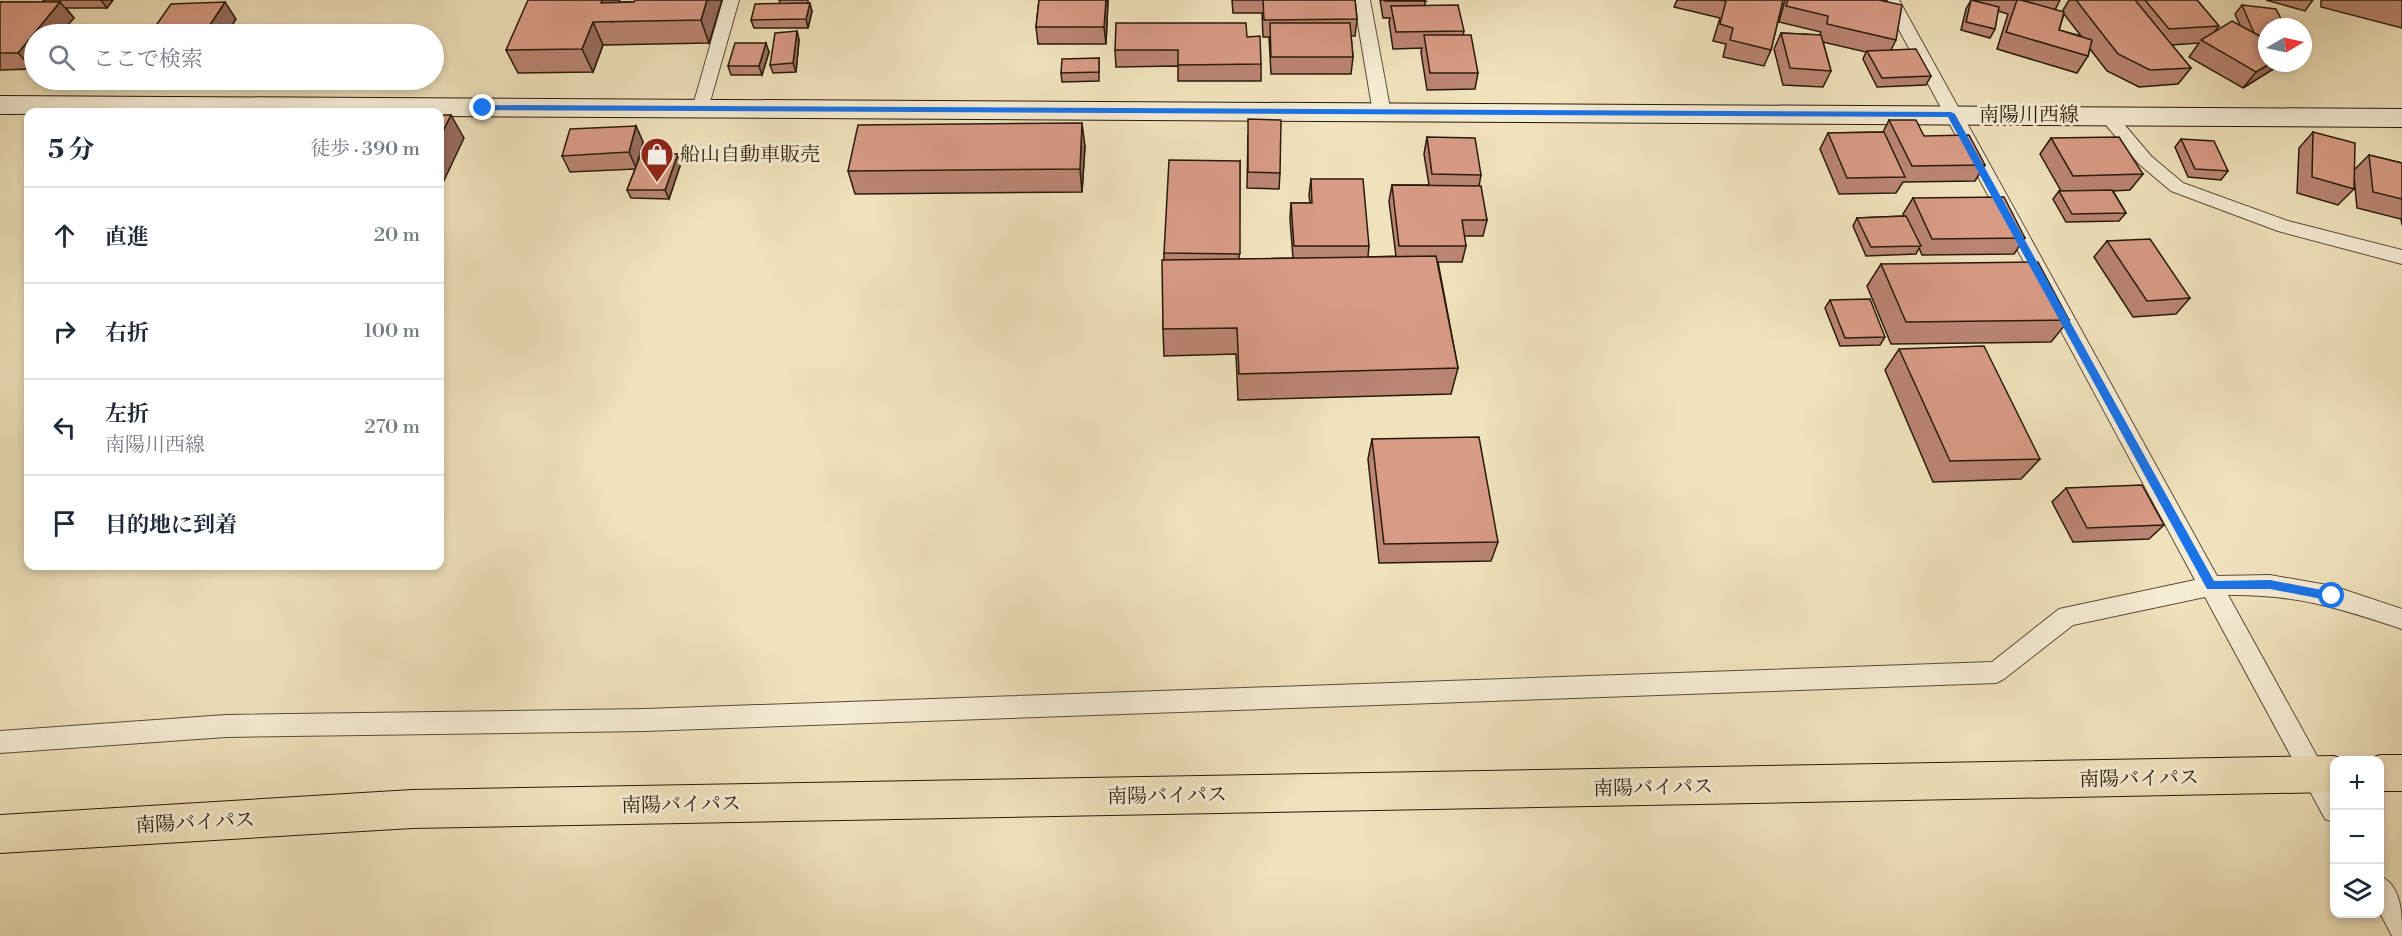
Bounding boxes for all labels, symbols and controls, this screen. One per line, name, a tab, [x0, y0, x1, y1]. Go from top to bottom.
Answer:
north arrow	[2258, 18, 2312, 72]
search box	[24, 24, 444, 90]
icon: search	[45, 41, 78, 74]
text: ここで検索	[93, 46, 203, 73]
route end	[469, 94, 495, 120]
street label: 南陽川西線	[1979, 103, 2079, 128]
text: 5 分	[48, 134, 94, 166]
shop icon: 船山自動車販売	[639, 136, 675, 183]
text: 徒歩 · 390 m	[310, 137, 420, 162]
place label: 船山自動車販売	[680, 143, 820, 168]
icon: ahead	[48, 219, 81, 252]
text: 20 m	[374, 223, 420, 248]
text: 直進	[105, 224, 149, 251]
icon: right	[48, 315, 81, 348]
text: 100 m	[364, 319, 420, 344]
text: 右折	[105, 320, 149, 347]
text: 左折	[105, 401, 149, 428]
icon: left	[48, 411, 81, 444]
text: 270 m	[364, 415, 420, 440]
text: 南陽川西線	[105, 433, 205, 458]
icon: arrive	[48, 507, 81, 540]
text: 目的地に到着	[105, 512, 237, 539]
route start	[2318, 582, 2344, 608]
map controls	[2330, 756, 2384, 918]
button: +	[2330, 756, 2384, 810]
street label: 南陽バイパス	[2079, 766, 2199, 793]
street label: 南陽バイパス	[1593, 775, 1713, 802]
street label: 南陽バイパス	[1107, 783, 1227, 810]
street label: 南陽バイパス	[621, 792, 741, 819]
street label: 南陽バイパス	[135, 808, 255, 839]
button: −	[2330, 810, 2384, 864]
button: layers	[2330, 864, 2384, 918]

